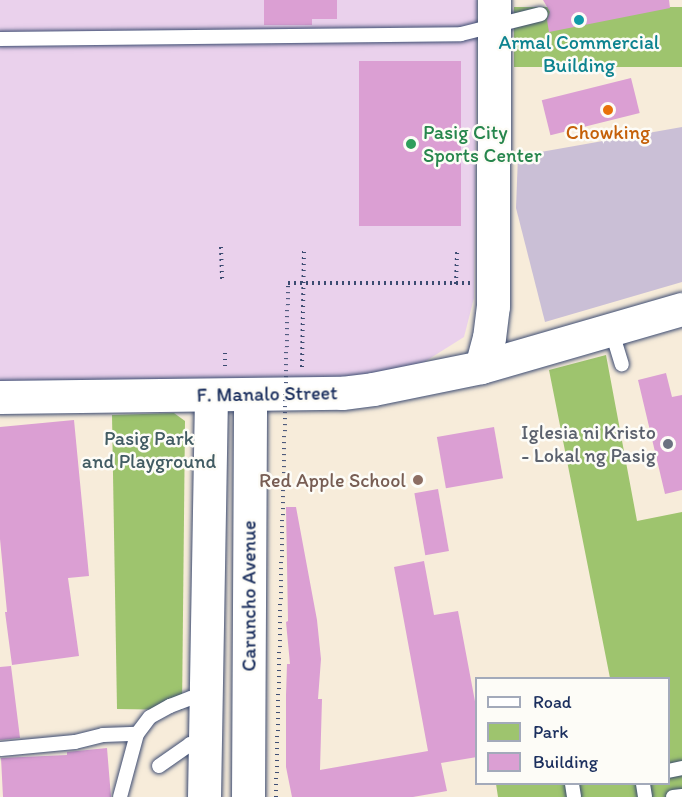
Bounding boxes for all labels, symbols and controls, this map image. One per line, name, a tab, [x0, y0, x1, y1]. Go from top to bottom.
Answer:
marker: Armal Commercial Building	[572, 13, 586, 27]
place label: Armal Commercial Building	[498, 30, 660, 77]
marker: Chowking	[601, 103, 615, 117]
place label: Pasig City Sports Center	[423, 120, 542, 167]
place label: Chowking	[566, 120, 650, 144]
marker: Pasig City Sports Center	[404, 137, 418, 151]
street label: F. Manalo Street	[197, 381, 337, 407]
place label: Iglesia ni Kristo - Lokal ng Pasig	[521, 420, 656, 467]
park label: Pasig Park and Playground	[82, 426, 216, 473]
marker: Iglesia ni Kristo - Lokal ng Pasig	[661, 437, 675, 451]
place label: Red Apple School	[259, 468, 406, 492]
marker: Red Apple School	[411, 473, 425, 487]
street label: Caruncho Avenue	[237, 521, 261, 671]
legend	[475, 677, 670, 785]
text: Road	[533, 691, 572, 713]
text: Park	[533, 721, 568, 743]
text: Building	[533, 751, 598, 773]

